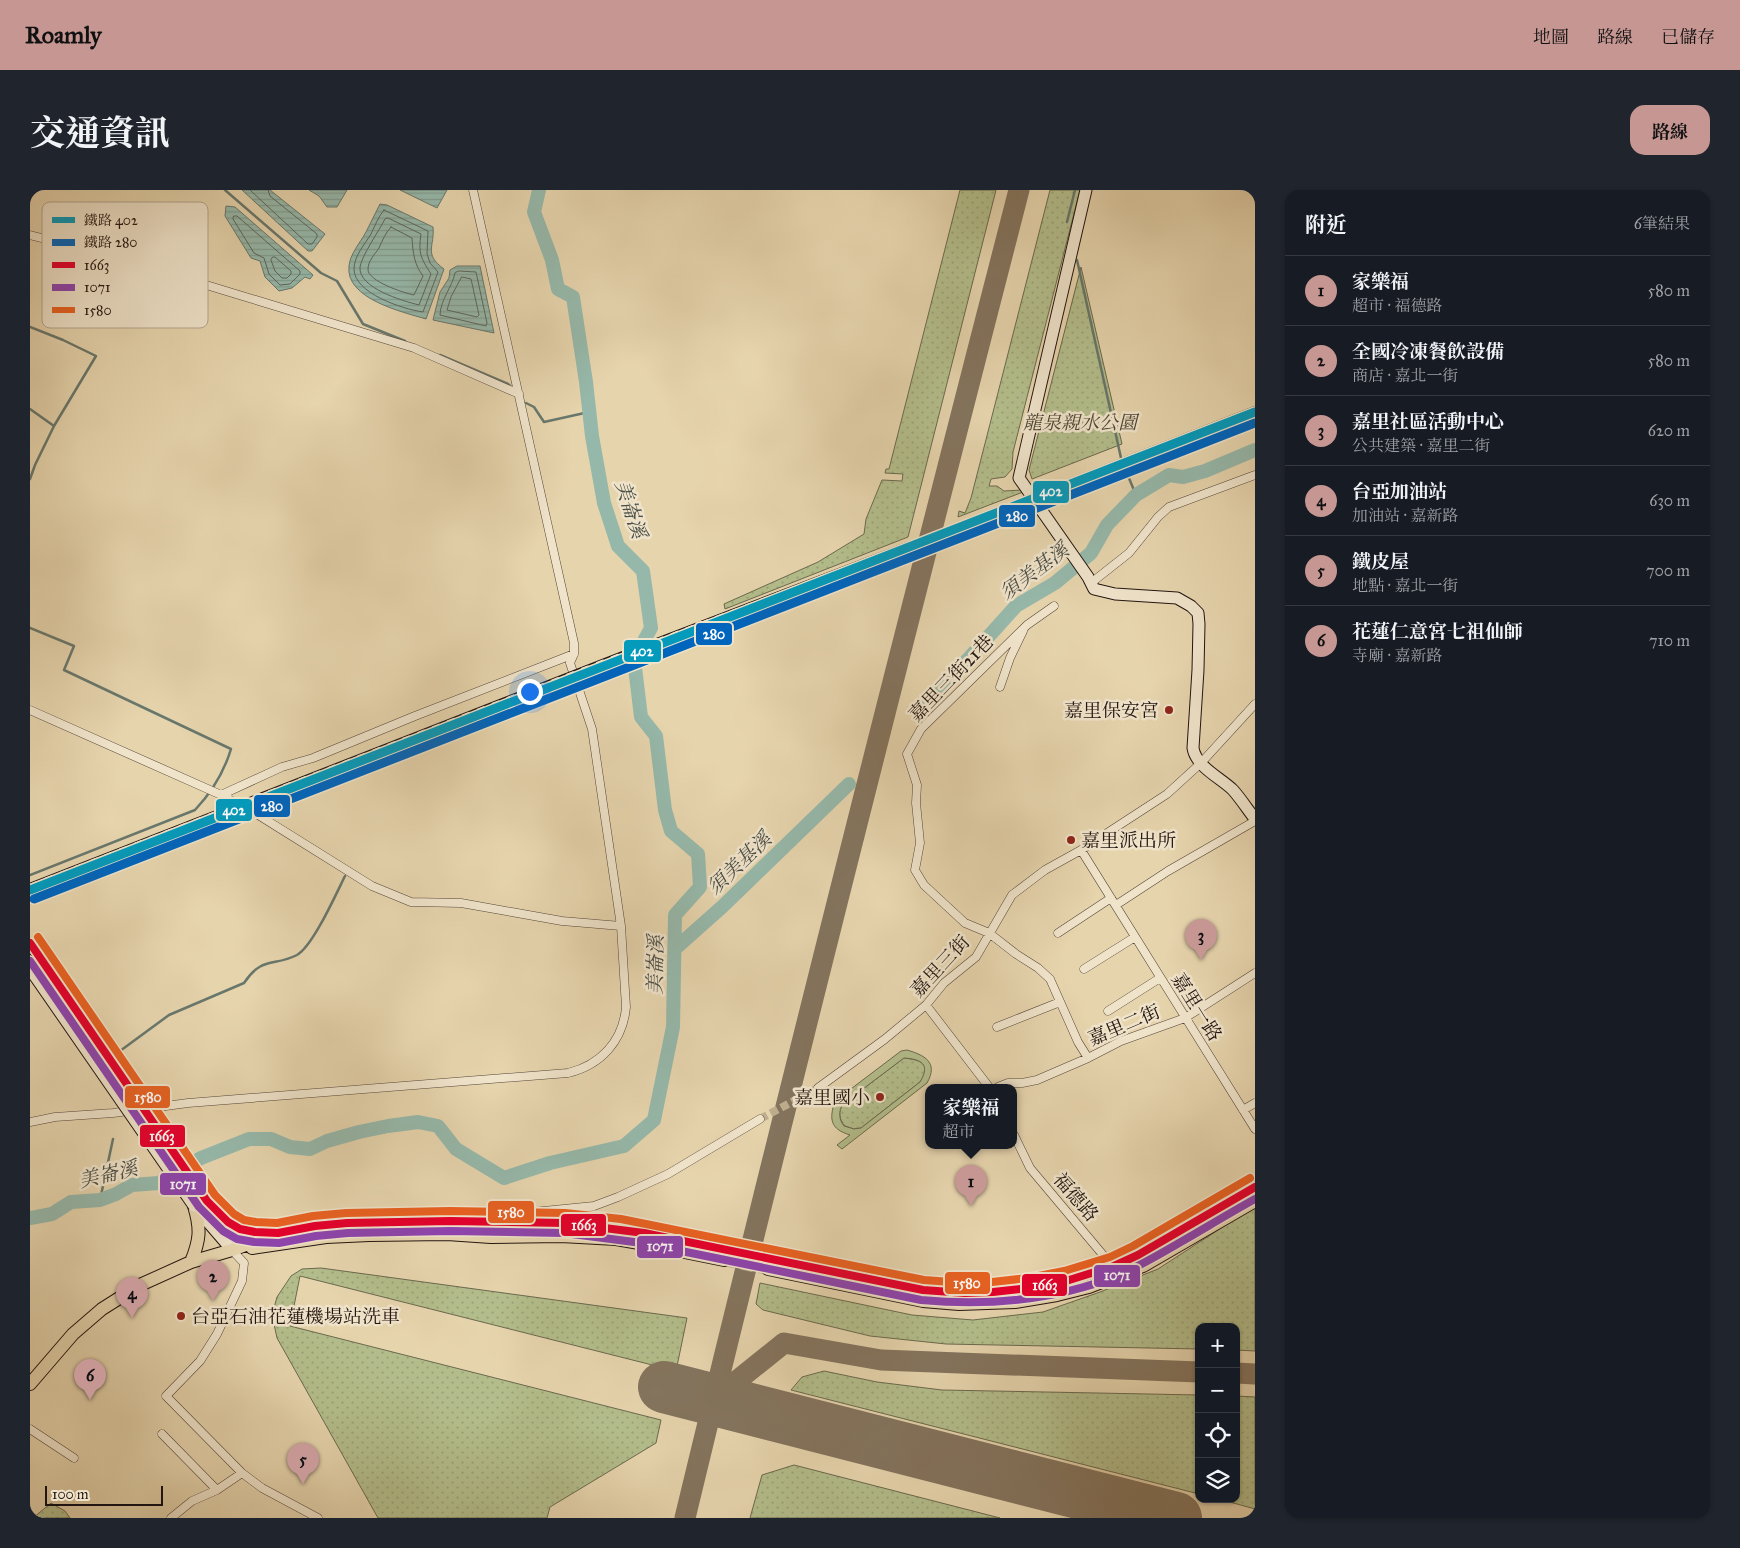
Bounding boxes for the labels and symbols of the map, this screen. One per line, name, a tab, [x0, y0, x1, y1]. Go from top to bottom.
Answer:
legend	[42, 202, 208, 328]
text: 鐵路 402	[84, 212, 138, 229]
text: 鐵路 280	[84, 234, 138, 251]
text: 1663	[84, 257, 109, 274]
text: 1071	[84, 279, 111, 296]
text: 1580	[84, 302, 112, 319]
park label: 龍泉親水公園	[1023, 411, 1140, 434]
water label: 美崙溪	[610, 477, 652, 543]
line badge: 402	[1032, 480, 1070, 504]
text: 402	[1040, 483, 1064, 501]
line badge: 280	[998, 504, 1036, 528]
text: 280	[1006, 508, 1028, 525]
water label: 須美基溪	[995, 536, 1075, 605]
line badge: 280	[695, 622, 733, 646]
text: 280	[703, 626, 725, 643]
street label: 嘉里三街21巷	[904, 630, 998, 726]
line badge: 402	[623, 639, 662, 663]
text: 402	[631, 643, 655, 661]
your location	[517, 679, 543, 705]
place label: 嘉里保安宮	[1064, 699, 1159, 722]
marker: 嘉里保安宮	[1163, 704, 1175, 716]
line badge: 280	[253, 794, 291, 818]
line badge: 402	[215, 798, 253, 822]
text: 280	[261, 798, 283, 815]
text: 402	[223, 802, 247, 820]
water label: 須美基溪	[702, 825, 778, 899]
place label: 嘉里派出所	[1081, 829, 1176, 852]
marker: 嘉里派出所	[1065, 834, 1077, 846]
pin: 3	[1185, 919, 1217, 960]
street label: 嘉里三街	[906, 930, 974, 1002]
water label: 美崙溪	[642, 933, 668, 995]
street label: 嘉里一路	[1167, 969, 1227, 1045]
street label: 嘉里二街	[1085, 1000, 1163, 1050]
line badge: 1580	[124, 1085, 171, 1109]
place label: 嘉里國小	[794, 1086, 870, 1109]
text: 1580	[134, 1089, 162, 1106]
marker: 嘉里國小	[874, 1091, 886, 1103]
line badge: 1663	[139, 1124, 186, 1148]
text: 1663	[149, 1128, 175, 1146]
water label: 美崙溪	[76, 1155, 142, 1192]
pin: 1	[955, 1165, 987, 1206]
street label: 福德路	[1049, 1168, 1103, 1226]
line badge: 1071	[159, 1172, 207, 1196]
text: 1071	[170, 1176, 197, 1193]
line badge: 1580	[487, 1200, 535, 1224]
text: 1580	[497, 1204, 525, 1221]
line badge: 1663	[560, 1213, 607, 1237]
text: 1663	[571, 1217, 597, 1235]
line badge: 1071	[636, 1235, 684, 1259]
text: 1071	[647, 1238, 674, 1255]
pin: 2	[197, 1260, 229, 1301]
line badge: 1071	[1093, 1264, 1141, 1288]
text: 1071	[1104, 1267, 1131, 1284]
line badge: 1580	[944, 1271, 991, 1295]
line badge: 1663	[1021, 1273, 1068, 1297]
text: 1580	[953, 1275, 981, 1292]
pin: 4	[116, 1277, 148, 1318]
text: 1663	[1032, 1277, 1058, 1295]
place label: 台亞石油花蓮機場站洗車	[191, 1305, 400, 1328]
marker: 台亞石油花蓮機場站洗車	[175, 1310, 187, 1322]
pin: 6	[74, 1359, 106, 1400]
pin: 5	[287, 1443, 319, 1484]
scale bar	[45, 1483, 162, 1506]

